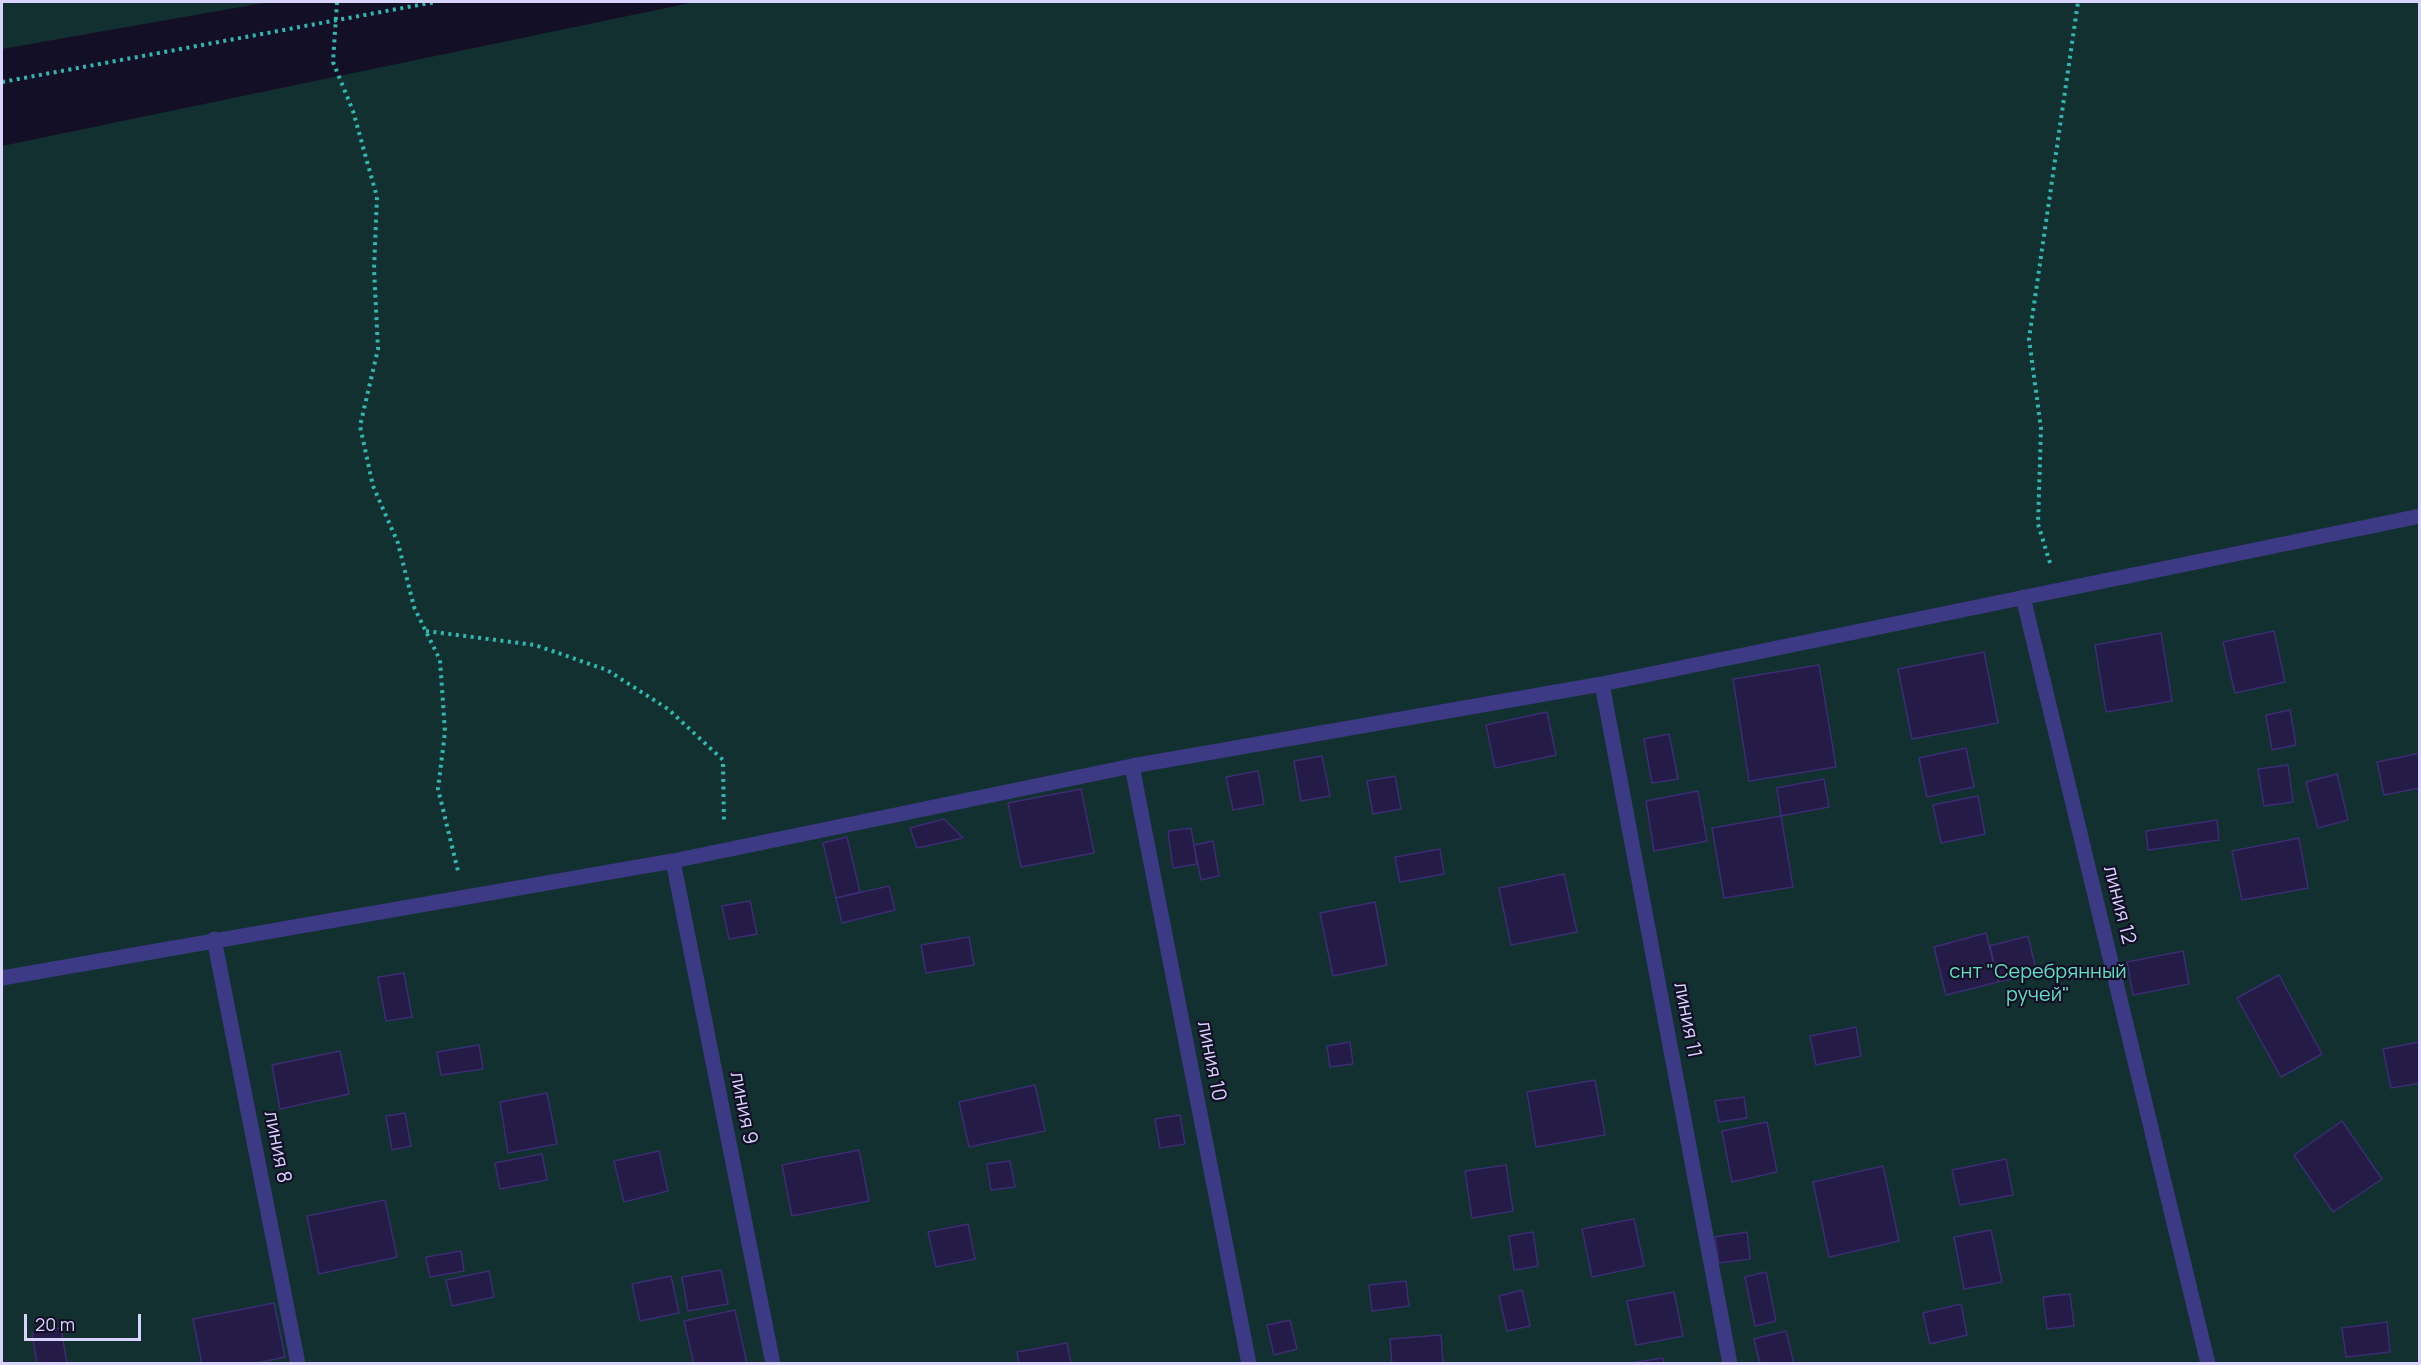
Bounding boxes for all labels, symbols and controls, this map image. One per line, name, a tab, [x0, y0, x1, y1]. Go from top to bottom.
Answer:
street label: линия 12	[2098, 863, 2140, 947]
park label: снт "Серебрянный ручей"	[1949, 960, 2127, 1007]
street label: линия 11	[1668, 980, 1706, 1060]
street label: линия 10	[1191, 1019, 1231, 1103]
street label: линия 9	[724, 1070, 762, 1146]
street label: линия 8	[258, 1109, 296, 1185]
scale bar	[27, 1302, 144, 1340]
text: 20 m	[35, 1312, 75, 1336]

